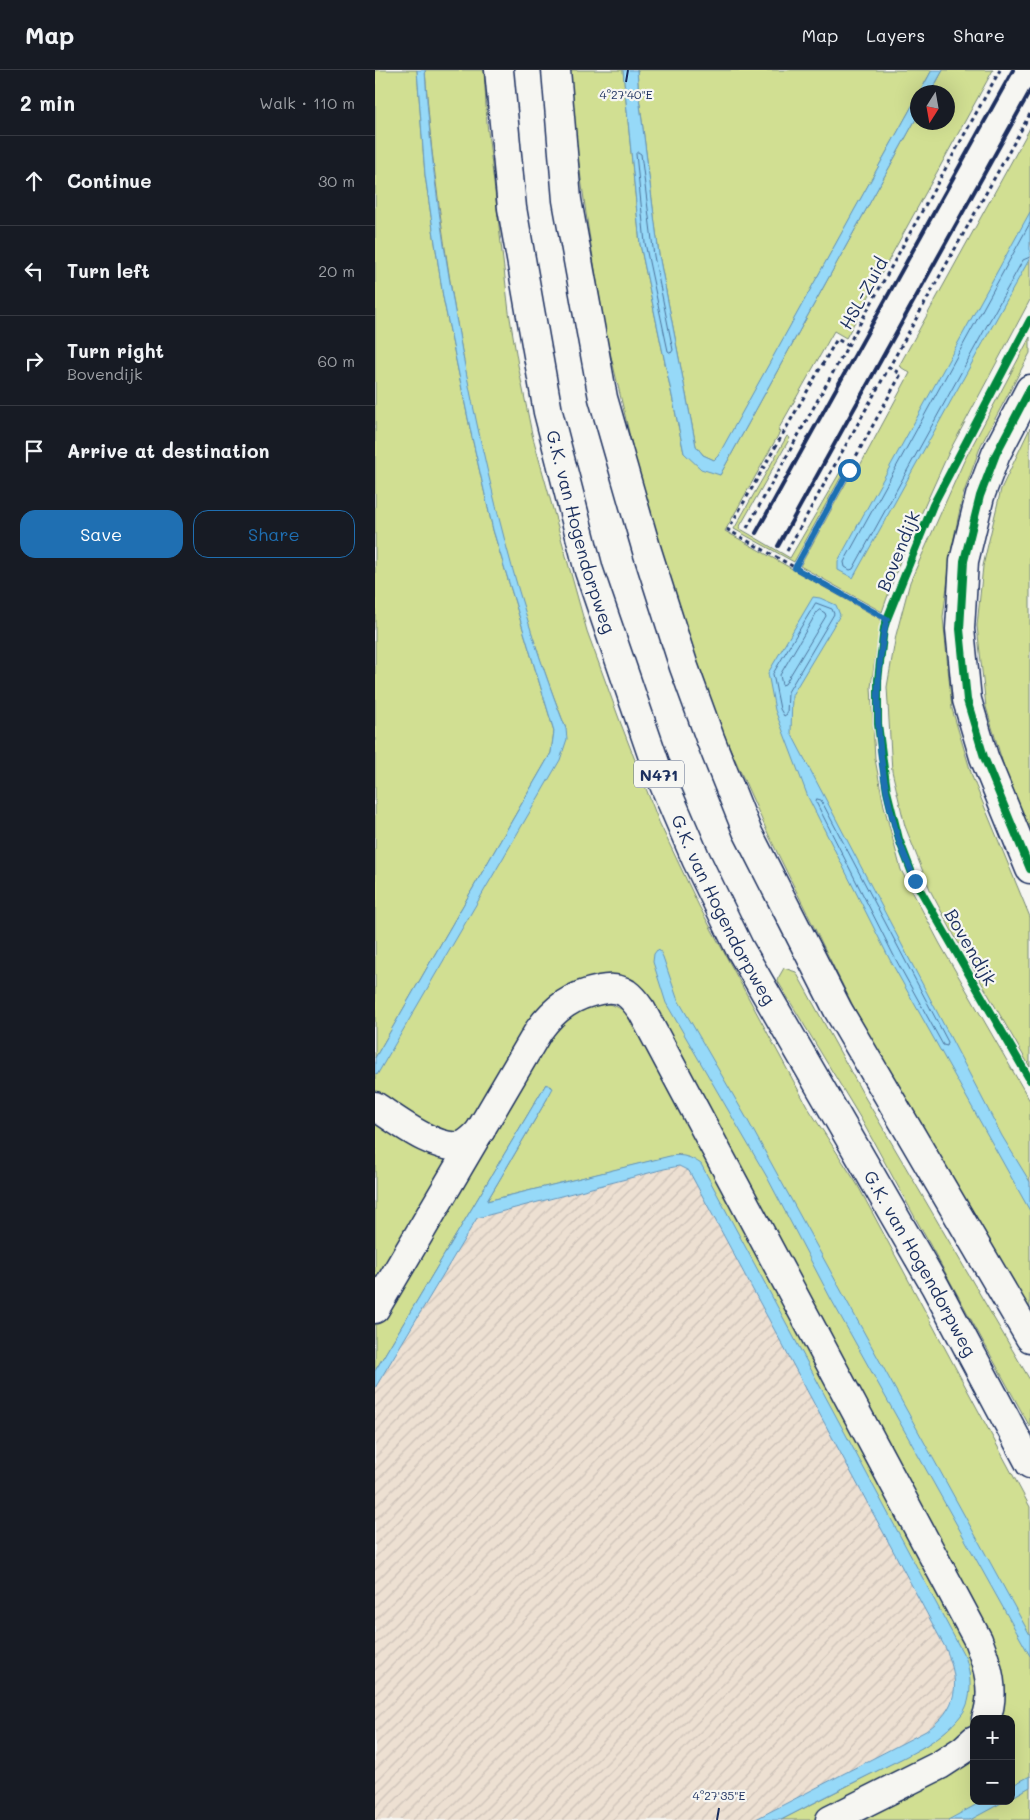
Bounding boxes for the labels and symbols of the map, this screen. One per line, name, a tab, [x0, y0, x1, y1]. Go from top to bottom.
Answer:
north arrow	[910, 85, 955, 130]
text: 4°27'40"E	[599, 86, 653, 102]
street label: HSL-Zuid	[833, 253, 893, 333]
street label: G.K. van Hogendorpweg	[541, 428, 622, 636]
route start	[838, 459, 861, 482]
street label: Bovendijk	[871, 507, 925, 595]
road number: N471	[634, 761, 684, 788]
street label: G.K. van Hogendorpweg	[666, 811, 782, 1009]
route end	[904, 870, 927, 893]
street label: Bovendijk	[939, 904, 1003, 990]
street label: G.K. van Hogendorpweg	[859, 1166, 982, 1361]
text: 4°27'35"E	[693, 1787, 746, 1803]

